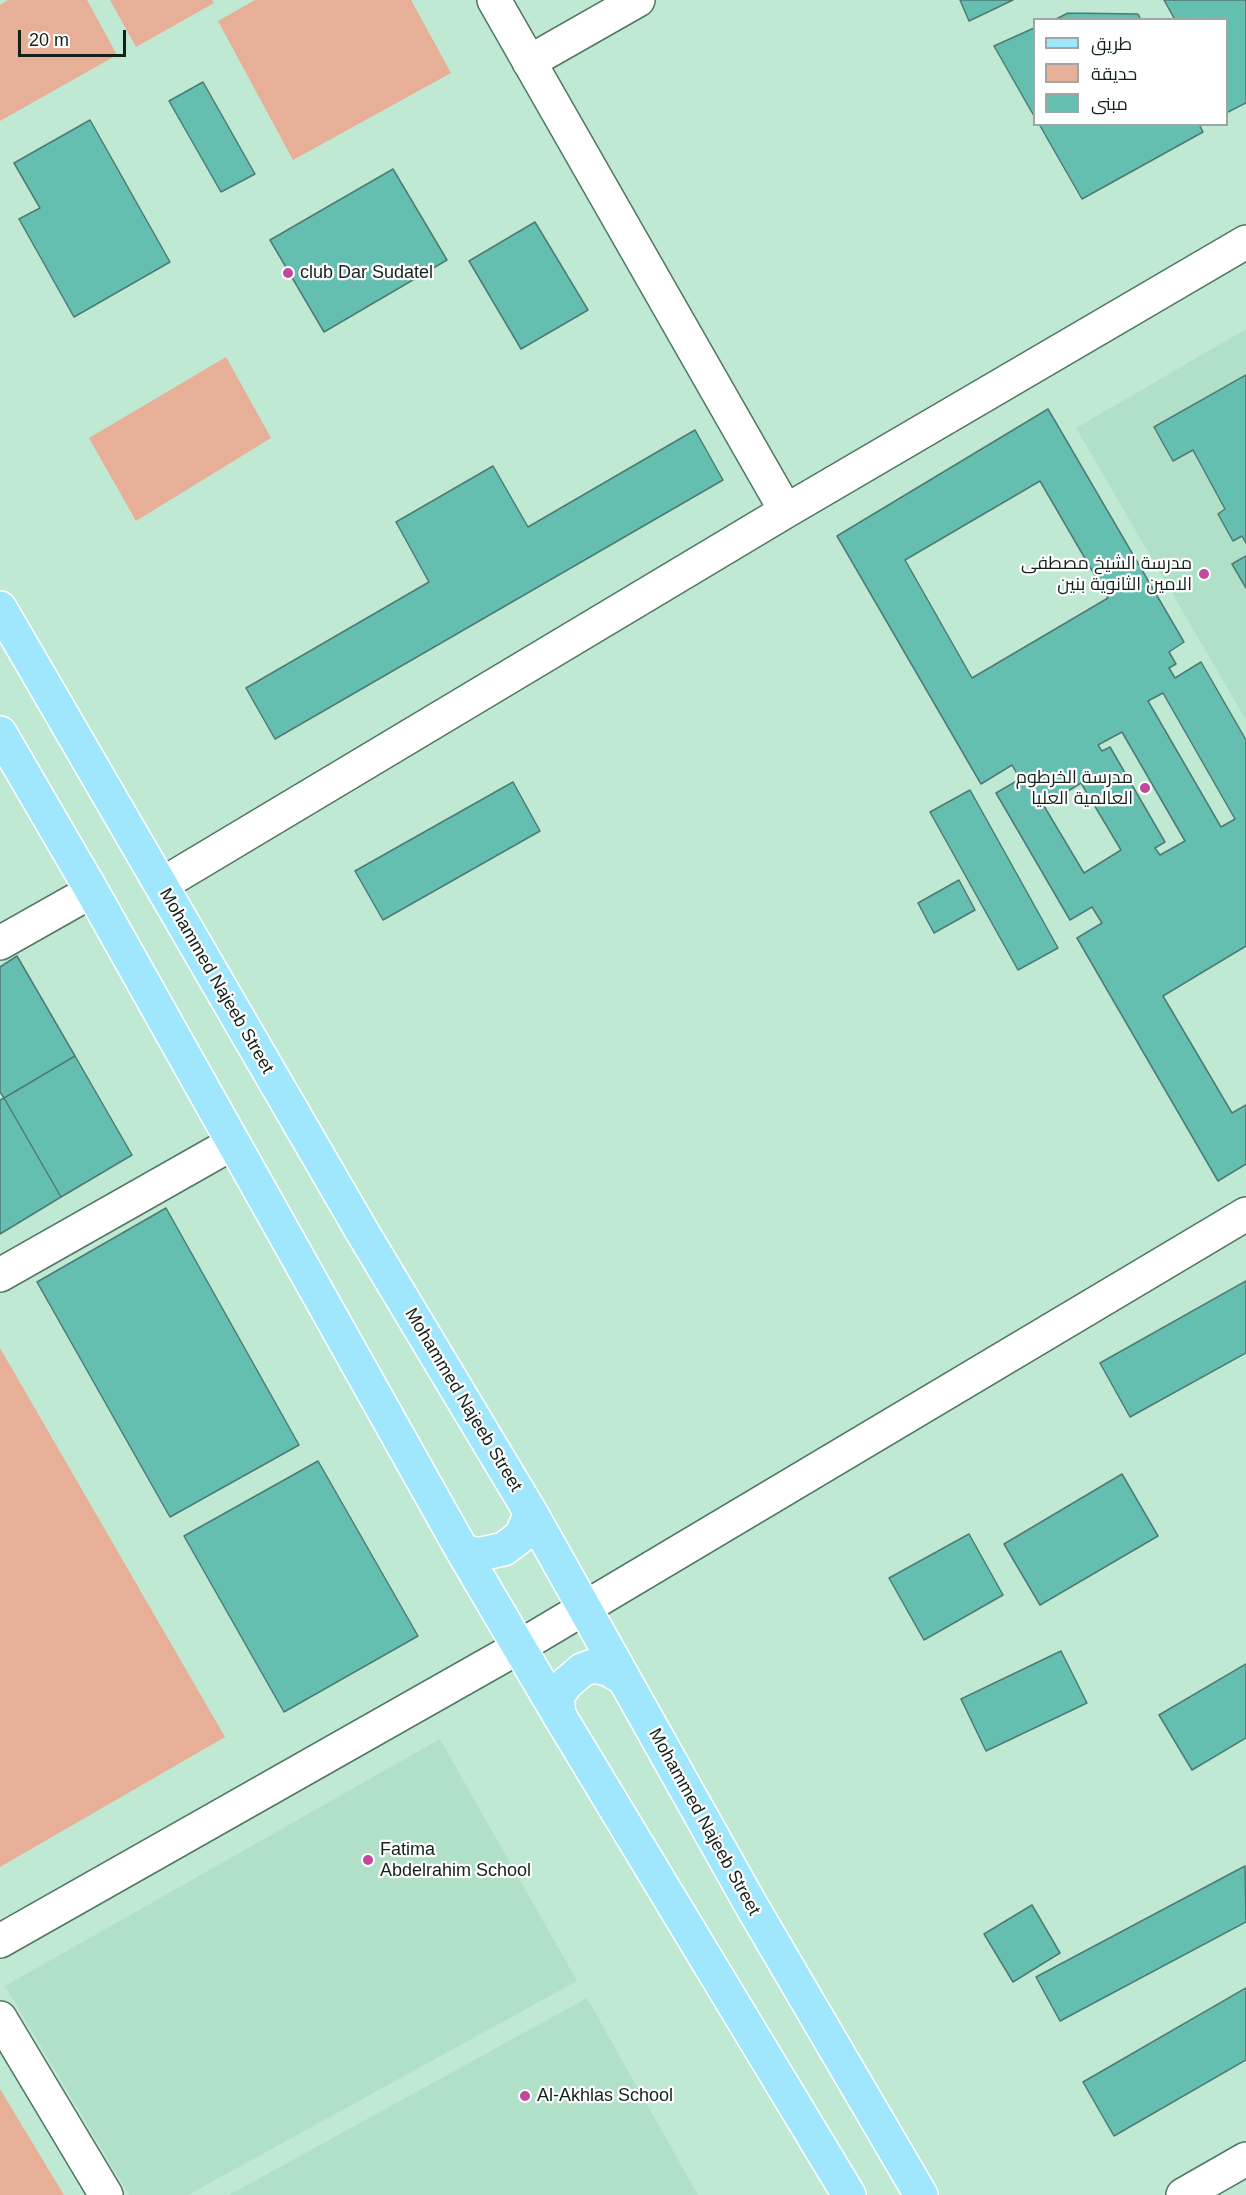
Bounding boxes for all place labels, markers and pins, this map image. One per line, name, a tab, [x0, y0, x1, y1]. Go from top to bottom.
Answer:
place label: club Dar Sudatel	[300, 262, 433, 284]
marker: club Dar Sudatel	[281, 266, 295, 280]
place label: مدرسة الشيخ مصطفى الامين الثانوية بنين	[1021, 553, 1192, 596]
marker: مدرسة الشيخ مصطفى الامين الثانوية بنين	[1197, 567, 1211, 581]
place label: مدرسة الخرطوم العالمية العليا	[1016, 767, 1133, 810]
marker: مدرسة الخرطوم العالمية العليا	[1138, 781, 1152, 795]
place label: Fatima Abdelrahim School	[380, 1839, 531, 1882]
marker: Fatima Abdelrahim School	[361, 1853, 375, 1867]
place label: Al-Akhlas School	[537, 2085, 673, 2107]
marker: Al-Akhlas School	[518, 2089, 532, 2103]

